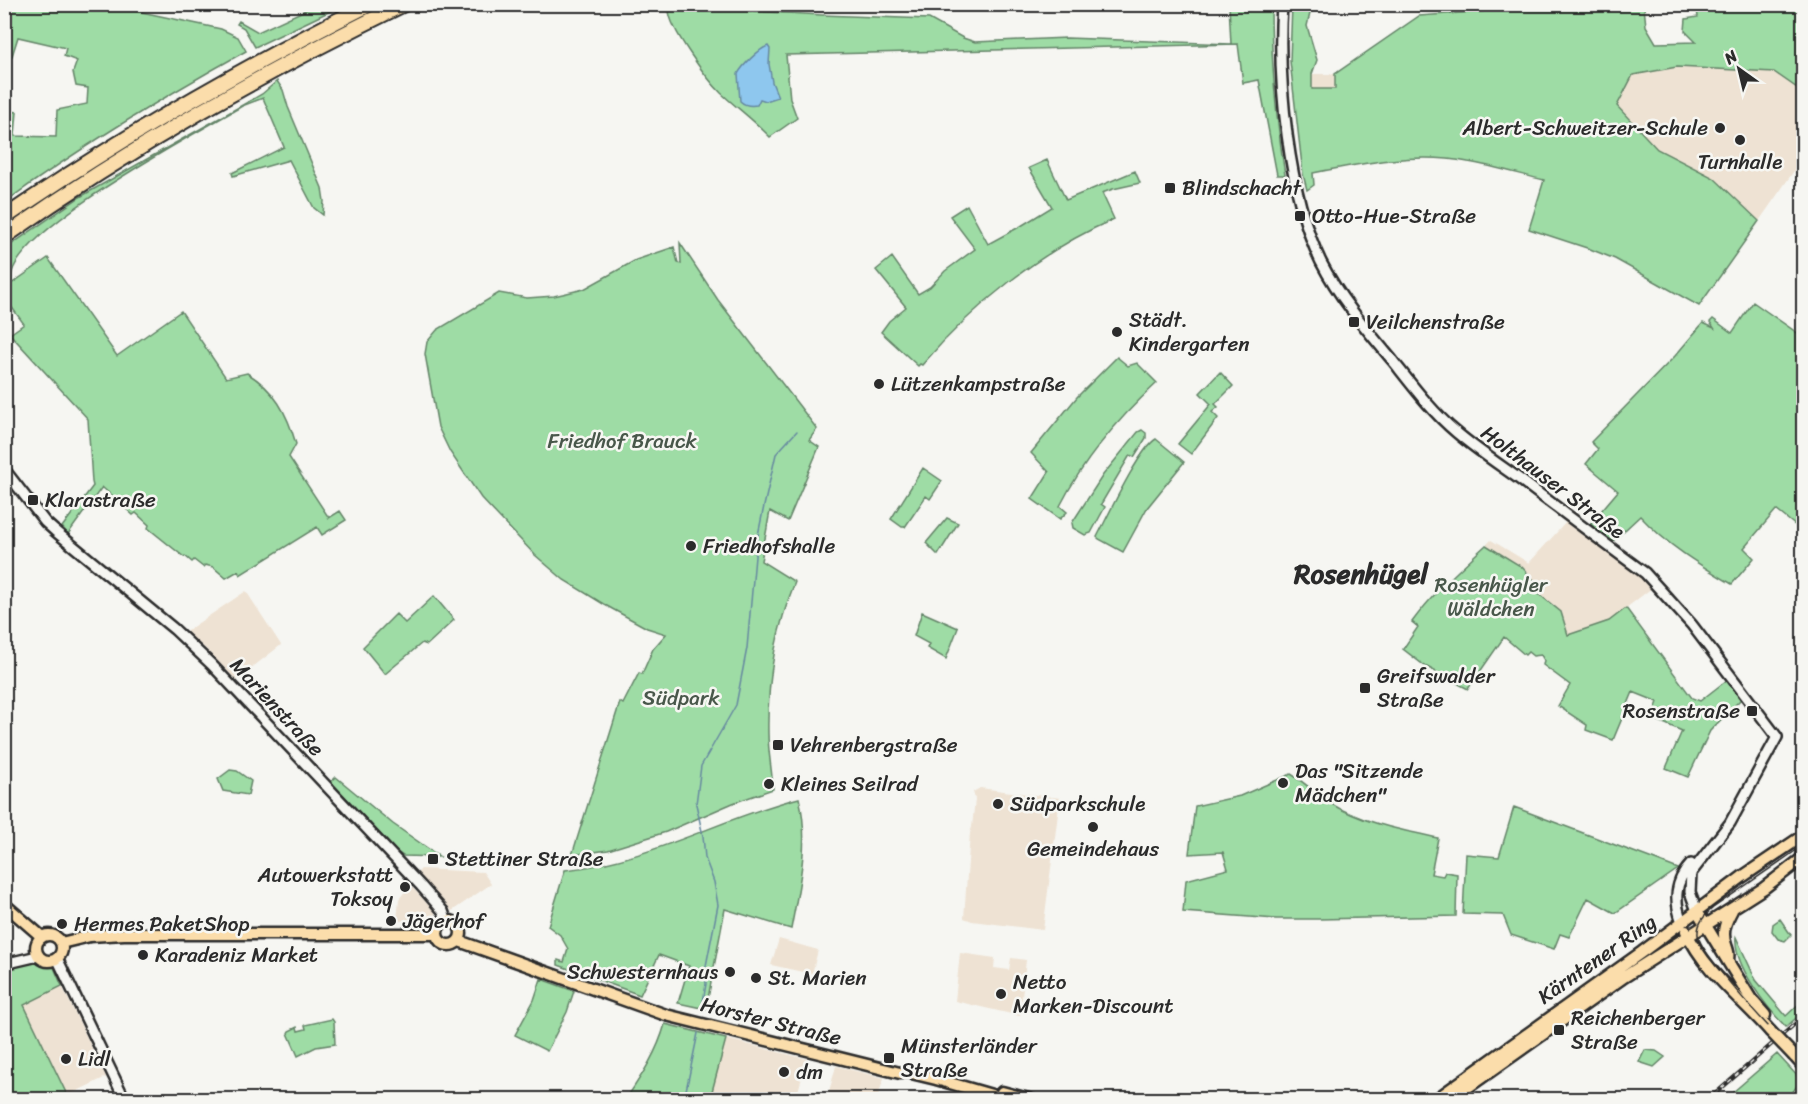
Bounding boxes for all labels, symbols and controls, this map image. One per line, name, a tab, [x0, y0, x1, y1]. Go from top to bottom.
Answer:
north arrow	[1709, 39, 1769, 99]
text: N	[1717, 41, 1744, 73]
place label: Albert-Schweitzer-Schule	[1462, 109, 1708, 147]
marker: Albert-Schweitzer-Schule	[1713, 121, 1727, 135]
marker: Turnhalle	[1733, 133, 1747, 147]
place label: Turnhalle	[1698, 143, 1782, 181]
place label: Blindschacht	[1182, 169, 1303, 207]
marker: Blindschacht	[1163, 181, 1177, 195]
place label: Otto-Hue-Straße	[1312, 197, 1476, 235]
marker: Otto-Hue-Straße	[1293, 209, 1307, 223]
place label: Städt. Kindergarten	[1129, 301, 1250, 363]
place label: Veilchenstraße	[1366, 303, 1505, 341]
marker: Veilchenstraße	[1347, 315, 1361, 329]
marker: Städt. Kindergarten	[1110, 325, 1124, 339]
place label: Lützenkampstraße	[891, 365, 1066, 403]
marker: Lützenkampstraße	[872, 377, 886, 391]
street label: Holthauser Straße	[1472, 415, 1634, 549]
park label: Friedhof Brauck	[547, 422, 697, 460]
place label: Klarastraße	[45, 481, 156, 519]
marker: Klarastraße	[26, 493, 40, 507]
place label: Friedhofshalle	[703, 527, 836, 565]
marker: Friedhofshalle	[684, 539, 698, 553]
district label: Rosenhügel	[1293, 550, 1429, 598]
park label: Rosenhügler Wäldchen	[1435, 566, 1549, 628]
street label: Marienstraße	[220, 648, 334, 766]
place label: Greifswalder Straße	[1377, 657, 1496, 719]
park label: Südpark	[643, 679, 720, 717]
marker: Greifswalder Straße	[1358, 681, 1372, 695]
place label: Rosenstraße	[1623, 692, 1740, 730]
marker: Rosenstraße	[1745, 704, 1759, 718]
place label: Vehrenbergstraße	[790, 726, 958, 764]
marker: Vehrenbergstraße	[771, 738, 785, 752]
place label: Das "Sitzende Mädchen"	[1295, 752, 1424, 814]
place label: Kleines Seilrad	[781, 765, 920, 803]
marker: Das "Sitzende Mädchen"	[1276, 776, 1290, 790]
marker: Kleines Seilrad	[762, 777, 776, 791]
place label: Südparkschule	[1010, 785, 1145, 823]
marker: Südparkschule	[991, 797, 1005, 811]
marker: Gemeindehaus	[1086, 820, 1100, 834]
place label: Gemeindehaus	[1027, 830, 1159, 868]
place label: Stettiner Straße	[445, 840, 604, 878]
marker: Stettiner Straße	[426, 852, 440, 866]
place label: Autowerkstatt Toksoy	[257, 856, 393, 918]
marker: Autowerkstatt Toksoy	[398, 880, 412, 894]
place label: Jägerhof	[402, 902, 487, 940]
street label: Kärntener Ring	[1529, 903, 1665, 1014]
place label: Hermes PaketShop	[74, 905, 250, 943]
marker: Jägerhof	[384, 914, 398, 928]
marker: Hermes PaketShop	[55, 917, 69, 931]
place label: Karadeniz Market	[155, 936, 318, 974]
marker: Karadeniz Market	[136, 948, 150, 962]
place label: Schwesternhaus	[567, 953, 718, 991]
place label: St. Marien	[768, 959, 867, 997]
place label: Netto Marken-Discount	[1013, 963, 1173, 1025]
marker: Schwesternhaus	[723, 965, 737, 979]
marker: St. Marien	[749, 971, 763, 985]
street label: Horster Straße	[697, 985, 846, 1057]
marker: Netto Marken-Discount	[994, 987, 1008, 1001]
place label: Reichenberger Straße	[1571, 999, 1706, 1061]
marker: Reichenberger Straße	[1552, 1023, 1566, 1037]
place label: Münsterländer Straße	[901, 1027, 1038, 1089]
place label: Lidl	[78, 1040, 112, 1078]
marker: Münsterländer Straße	[882, 1051, 896, 1065]
marker: Lidl	[59, 1052, 73, 1066]
place label: dm	[796, 1053, 823, 1091]
marker: dm	[777, 1065, 791, 1079]

